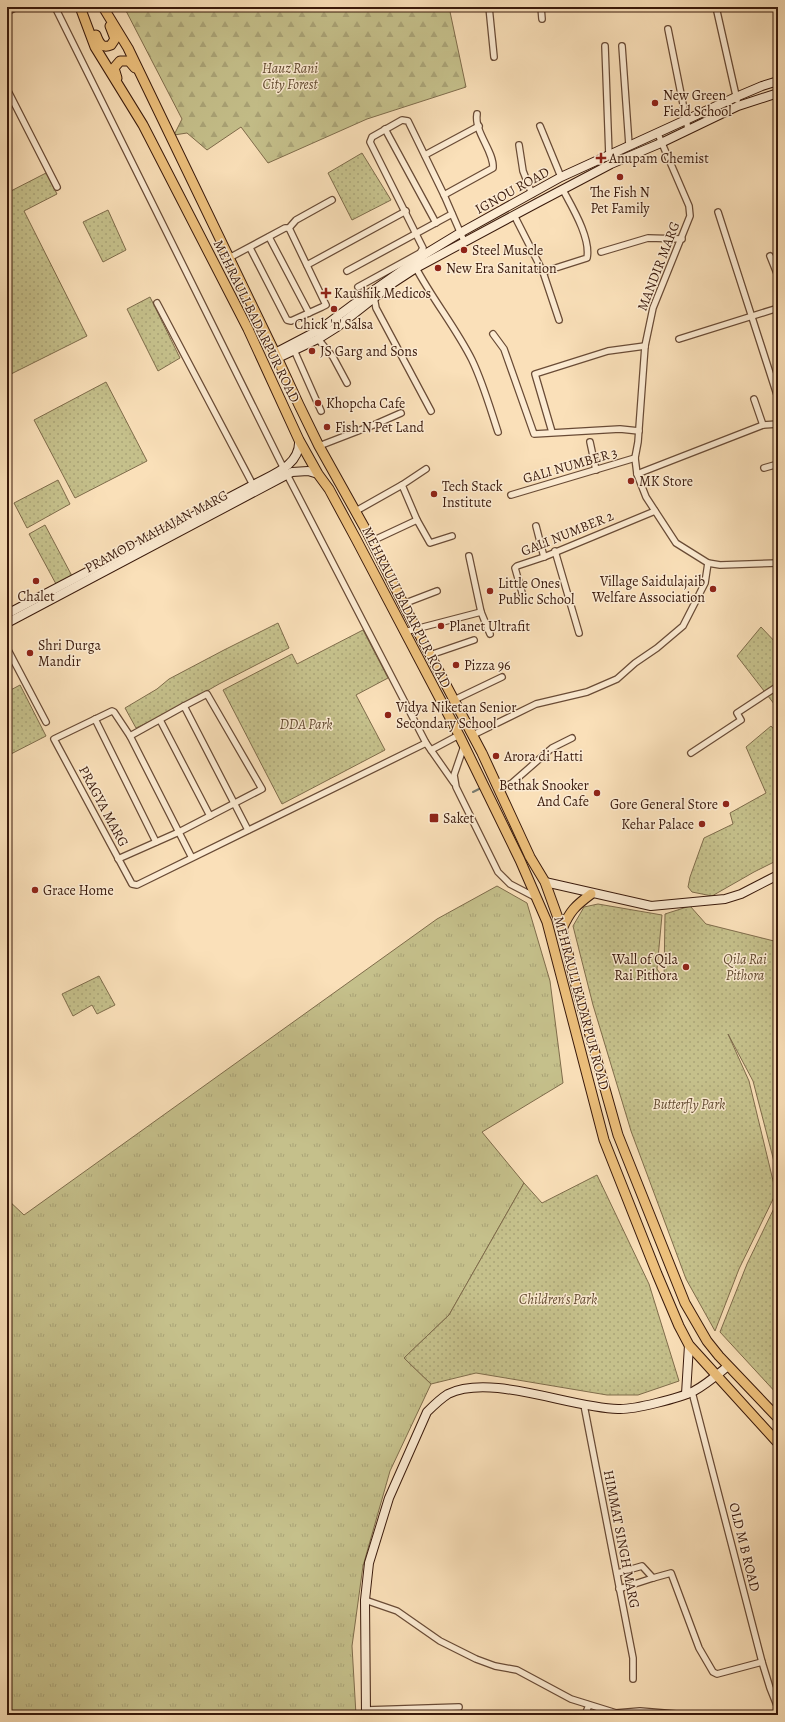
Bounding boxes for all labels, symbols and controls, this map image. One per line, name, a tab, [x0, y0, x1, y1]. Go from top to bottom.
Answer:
park label: Hauz Rani City Forest	[262, 59, 318, 94]
place label: New Green Field School	[663, 86, 732, 121]
marker: New Green Field School	[650, 98, 660, 108]
place label: Anupam Chemist	[608, 149, 709, 168]
marker: Anupam Chemist	[596, 153, 606, 163]
street label: IGNOU ROAD	[472, 162, 553, 219]
marker: The Fish N Pet Family	[615, 172, 625, 182]
place label: The Fish N Pet Family	[590, 183, 650, 218]
street label: MANDIR MARG	[633, 219, 684, 314]
street label: MEHRAULI BADARPUR ROAD	[209, 237, 304, 406]
place label: Steel Muscle	[472, 241, 543, 260]
marker: Steel Muscle	[459, 245, 469, 255]
place label: New Era Sanitation	[446, 259, 557, 278]
marker: New Era Sanitation	[433, 263, 443, 273]
place label: Kaushik Medicos	[334, 284, 431, 303]
marker: Kaushik Medicos	[321, 288, 331, 298]
marker: Chick 'n' Salsa	[329, 304, 339, 314]
place label: Chick 'n' Salsa	[295, 315, 374, 334]
place label: JS Garg and Sons	[320, 342, 418, 361]
marker: JS Garg and Sons	[307, 346, 317, 356]
place label: Khopcha Cafe	[326, 394, 405, 413]
marker: Khopcha Cafe	[313, 398, 323, 408]
place label: Fish N Pet Land	[335, 418, 425, 437]
marker: Fish N Pet Land	[322, 422, 332, 432]
street label: GALI NUMBER 3	[521, 443, 620, 488]
place label: MK Store	[639, 472, 693, 491]
marker: MK Store	[626, 476, 636, 486]
place label: Tech Stack Institute	[442, 477, 503, 512]
street label: PRAMOD MAHAJAN MARG	[81, 485, 231, 577]
marker: Tech Stack Institute	[429, 489, 439, 499]
street label: GALI NUMBER 2	[518, 506, 617, 561]
street label: MEHRAULI BADARPUR ROAD	[357, 523, 456, 691]
place label: Village Saidulajaib Welfare Association	[591, 572, 705, 607]
place label: Little Ones Public School	[498, 574, 575, 609]
marker: Chalet	[31, 576, 41, 586]
marker: Village Saidulajaib Welfare Association	[708, 584, 718, 594]
marker: Little Ones Public School	[485, 586, 495, 596]
place label: Chalet	[17, 587, 55, 606]
place label: Planet Ultrafit	[449, 617, 531, 636]
marker: Planet Ultrafit	[436, 621, 446, 631]
place label: Shri Durga Mandir	[38, 636, 101, 671]
marker: Shri Durga Mandir	[25, 648, 35, 658]
place label: Pizza 96	[464, 656, 511, 675]
marker: Pizza 96	[451, 660, 461, 670]
place label: Vidya Niketan Senior Secondary School	[395, 698, 517, 733]
marker: Vidya Niketan Senior Secondary School	[383, 710, 393, 720]
park label: DDA Park	[279, 715, 333, 734]
place label: Arora di Hatti	[503, 747, 583, 766]
marker: Arora di Hatti	[491, 751, 501, 761]
street label: PRAGYA MARG	[74, 762, 133, 850]
place label: Bethak Snooker And Cafe	[499, 776, 590, 811]
marker: Bethak Snooker And Cafe	[592, 788, 602, 798]
place label: Gore General Store	[610, 795, 718, 814]
marker: Gore General Store	[721, 799, 731, 809]
place label: Saket	[443, 809, 475, 828]
marker: Saket	[428, 812, 440, 824]
place label: Kehar Palace	[621, 815, 694, 834]
marker: Kehar Palace	[697, 819, 707, 829]
place label: Grace Home	[43, 881, 114, 900]
marker: Grace Home	[30, 885, 40, 895]
street label: MEHRAULI BADARPUR ROAD	[549, 914, 614, 1092]
place label: Wall of Qila Rai Pithora	[611, 950, 678, 985]
park label: Qila Rai Pithora	[723, 950, 767, 985]
marker: Wall of Qila Rai Pithora	[681, 962, 691, 972]
park label: Butterfly Park	[653, 1095, 725, 1114]
park label: Children's Park	[519, 1290, 597, 1309]
street label: HIMMAT SINGH MARG	[599, 1468, 644, 1610]
street label: OLD M B ROAD	[724, 1501, 765, 1594]

